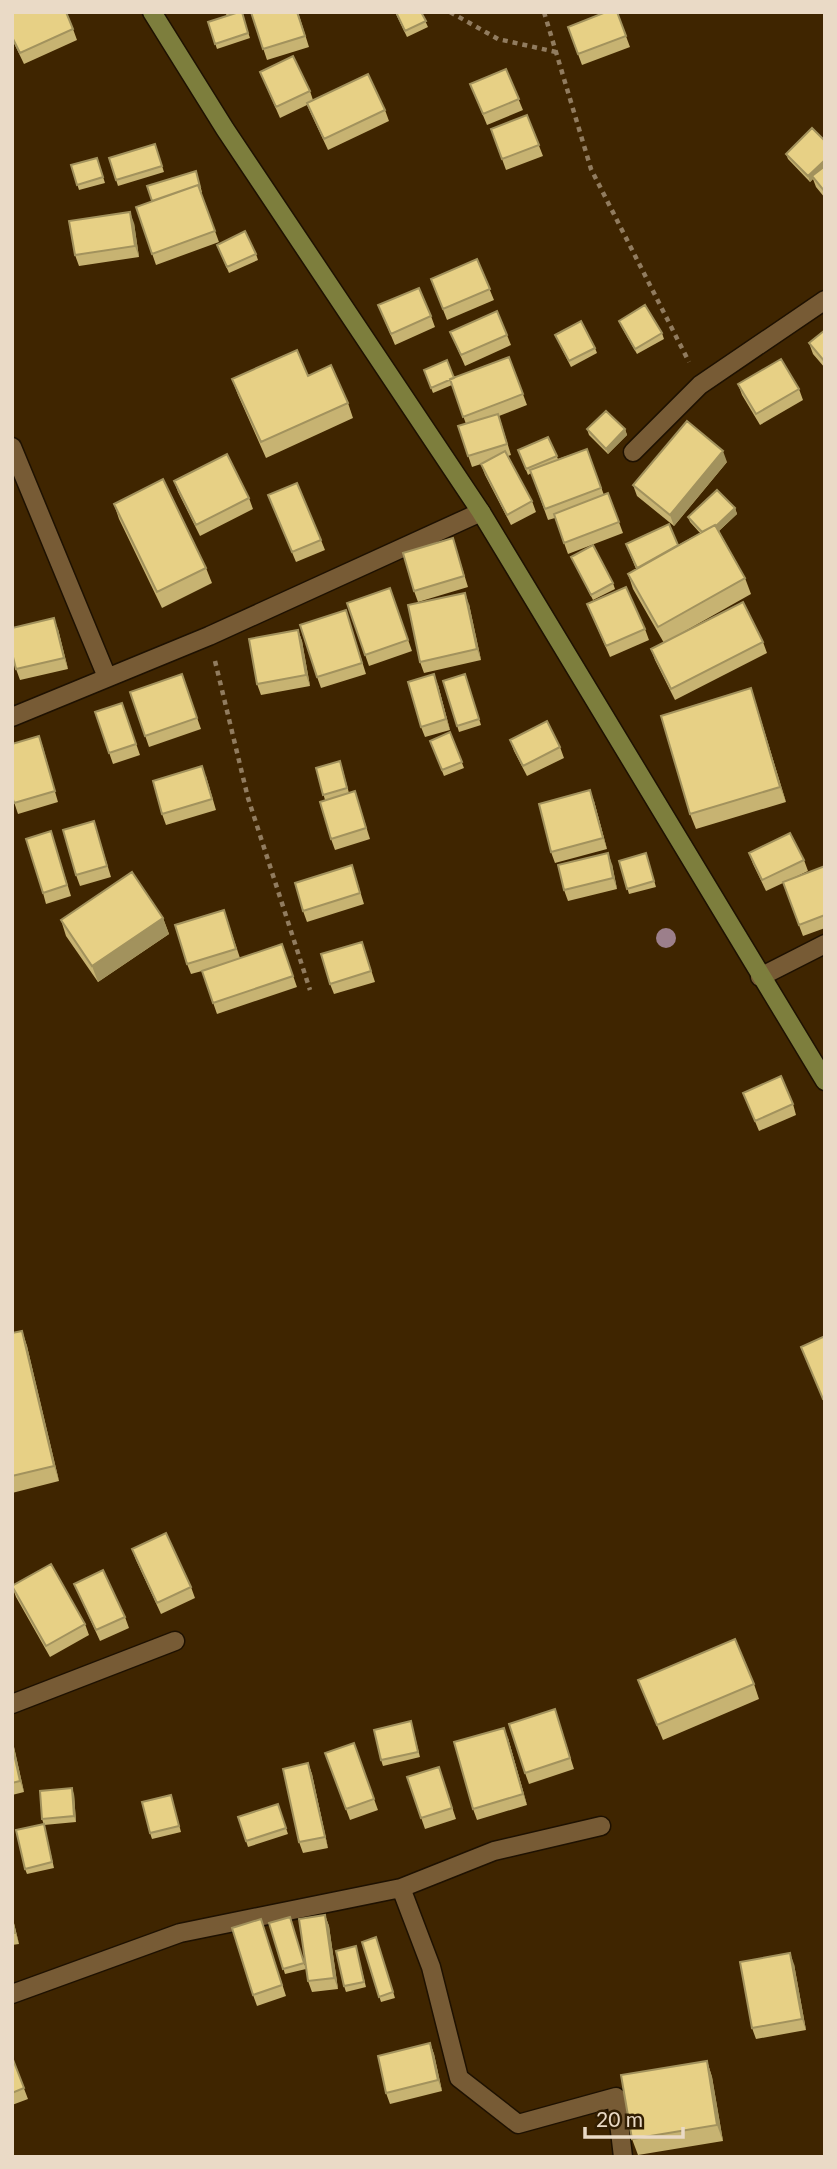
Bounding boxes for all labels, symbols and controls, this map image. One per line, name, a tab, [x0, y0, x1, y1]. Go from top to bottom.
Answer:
scale bar	[585, 2096, 683, 2140]
text: 20 m	[596, 2106, 643, 2131]

